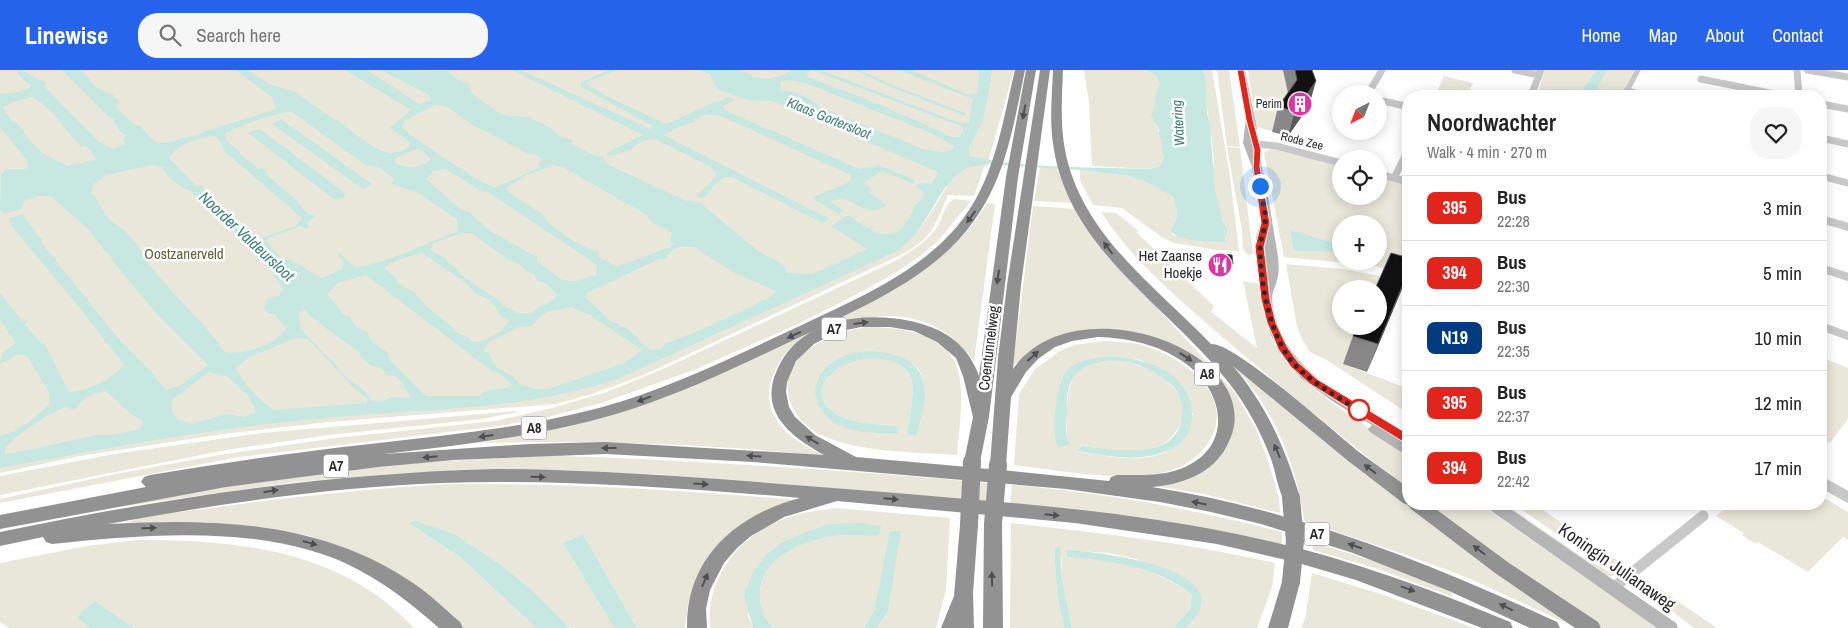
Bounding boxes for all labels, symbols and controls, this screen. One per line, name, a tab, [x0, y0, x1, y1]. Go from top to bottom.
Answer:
search box	[138, 13, 488, 58]
text: Linewise	[25, 19, 108, 51]
icon: search	[156, 21, 184, 49]
text: Search here	[196, 22, 281, 48]
text: Home	[1581, 23, 1621, 48]
text: Map	[1649, 23, 1678, 48]
text: About	[1706, 23, 1744, 48]
text: Contact	[1772, 23, 1823, 48]
north arrow	[1332, 85, 1388, 140]
map controls	[1332, 85, 1387, 335]
building icon: Perim	[1287, 91, 1313, 117]
water label: Klaas Gortersloot	[785, 93, 874, 143]
place label: Perim	[1256, 96, 1282, 112]
water label: Watering	[1167, 99, 1189, 147]
one-way arrow	[1020, 104, 1028, 120]
text: Noordwachter	[1427, 106, 1556, 138]
button: heart	[1750, 107, 1802, 159]
street label: Rode Zee	[1279, 128, 1325, 154]
text: Walk · 4 min · 270 m	[1427, 141, 1547, 163]
button: locate	[1332, 150, 1387, 205]
your location	[1248, 174, 1273, 199]
text: Bus	[1497, 184, 1526, 210]
water label: Noorder Valdeursloot	[195, 186, 300, 286]
text: 395	[1442, 195, 1467, 220]
text: 3 min	[1763, 195, 1802, 221]
one-way arrow	[966, 210, 976, 224]
text: 22:28	[1497, 210, 1530, 232]
button: +	[1332, 215, 1387, 270]
one-way arrow	[1103, 242, 1114, 255]
park label: Oostzanerveld	[144, 243, 224, 264]
place label: Het Zaanse Hoekje	[1138, 245, 1202, 283]
text: Bus	[1497, 249, 1526, 275]
restaurant icon: Het Zaanse Hoekje	[1207, 252, 1233, 278]
text: 394	[1442, 260, 1467, 285]
text: 5 min	[1763, 260, 1802, 286]
one-way arrow	[993, 270, 1001, 286]
text: 22:30	[1497, 275, 1530, 297]
button: −	[1332, 280, 1387, 335]
street label: Coentunnelweg	[973, 304, 1004, 392]
text: Bus	[1497, 314, 1526, 340]
road number: A7	[822, 318, 846, 340]
one-way arrow	[853, 319, 869, 327]
text: N19	[1441, 325, 1468, 350]
text: 10 min	[1754, 325, 1802, 351]
one-way arrow	[787, 331, 801, 339]
text: 22:35	[1497, 340, 1530, 362]
one-way arrow	[1027, 350, 1039, 362]
one-way arrow	[1179, 352, 1192, 362]
road number: A8	[1194, 362, 1220, 386]
text: Bus	[1497, 379, 1526, 405]
text: 395	[1442, 390, 1467, 415]
text: 12 min	[1754, 390, 1802, 416]
one-way arrow	[637, 396, 652, 403]
unlabelled marker	[1348, 399, 1370, 421]
text: 22:37	[1497, 405, 1530, 427]
road number: A8	[522, 416, 546, 439]
one-way arrow	[478, 432, 494, 440]
one-way arrow	[806, 435, 819, 444]
one-way arrow	[1273, 443, 1281, 458]
one-way arrow	[601, 444, 617, 452]
text: Bus	[1497, 444, 1526, 470]
one-way arrow	[746, 451, 762, 459]
one-way arrow	[421, 453, 437, 461]
road number: A7	[324, 454, 348, 478]
text: 394	[1442, 455, 1467, 480]
text: 17 min	[1754, 455, 1802, 481]
one-way arrow	[1364, 463, 1377, 474]
text: 22:42	[1497, 470, 1530, 492]
one-way arrow	[531, 473, 547, 481]
one-way arrow	[693, 480, 709, 488]
one-way arrow	[264, 486, 280, 494]
one-way arrow	[883, 495, 899, 503]
one-way arrow	[1191, 499, 1207, 507]
one-way arrow	[1045, 511, 1061, 519]
street label: Koningin Julianaweg	[1554, 517, 1682, 617]
road number: A7	[1304, 522, 1330, 546]
one-way arrow	[141, 523, 157, 531]
one-way arrow	[302, 540, 317, 548]
one-way arrow	[1348, 542, 1363, 549]
one-way arrow	[1472, 545, 1486, 555]
one-way arrow	[988, 571, 996, 587]
one-way arrow	[701, 573, 709, 587]
one-way arrow	[1401, 585, 1416, 593]
one-way arrow	[1499, 603, 1513, 611]

